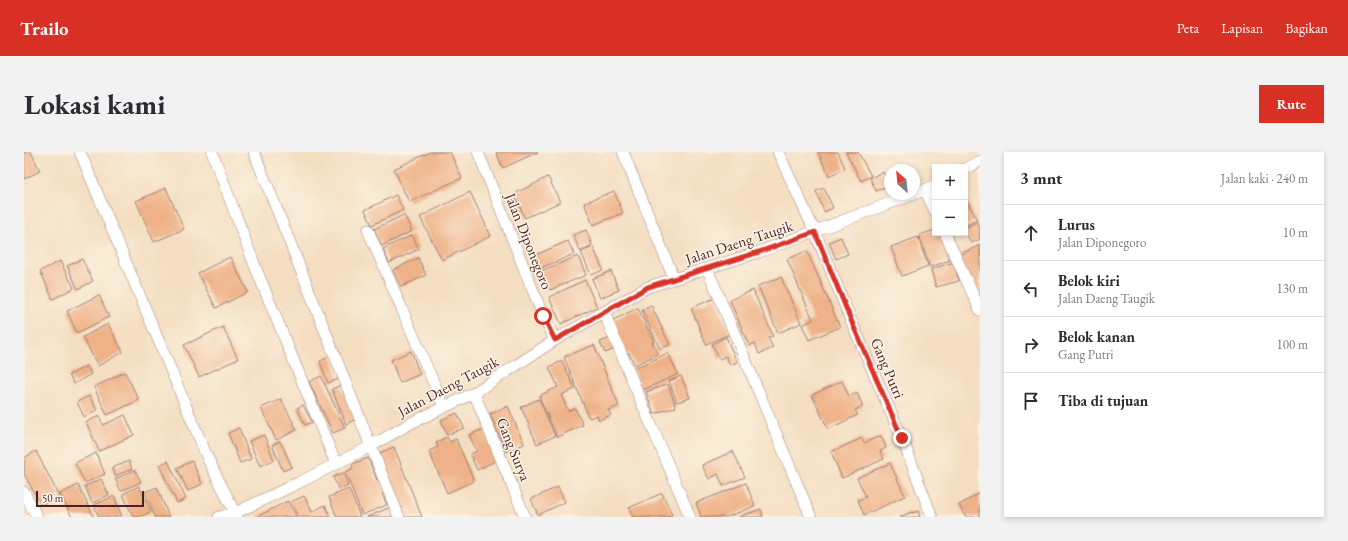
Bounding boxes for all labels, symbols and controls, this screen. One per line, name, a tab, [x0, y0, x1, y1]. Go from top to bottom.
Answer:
text: Trailo	[20, 16, 69, 41]
text: Peta	[1177, 19, 1199, 37]
text: Lapisan	[1221, 19, 1263, 37]
text: Bagikan	[1285, 19, 1328, 37]
button: Rute	[1259, 85, 1324, 123]
text: Lokasi kami	[24, 86, 165, 122]
north arrow	[884, 164, 920, 200]
map controls	[932, 164, 968, 236]
button: +	[932, 164, 968, 200]
text: 3 mnt	[1020, 167, 1062, 189]
text: Jalan kaki · 240 m	[1221, 170, 1308, 187]
street label: Jalan Diponegoro	[500, 188, 557, 292]
button: −	[932, 200, 968, 236]
street label: Jalan Daeng Taugik	[681, 215, 796, 269]
text: Lurus	[1058, 215, 1095, 234]
icon: ahead	[1020, 222, 1042, 244]
text: 10 m	[1283, 224, 1308, 241]
text: Jalan Diponegoro	[1058, 234, 1146, 251]
text: Belok kiri	[1058, 271, 1120, 290]
icon: left	[1020, 278, 1042, 300]
text: 130 m	[1277, 280, 1308, 297]
text: Jalan Daeng Taugik	[1058, 290, 1155, 307]
route start	[534, 307, 552, 325]
text: Belok kanan	[1058, 327, 1135, 346]
icon: right	[1020, 334, 1042, 356]
street label: Gang Putri	[867, 335, 909, 401]
text: 100 m	[1277, 336, 1308, 353]
text: Gang Putri	[1058, 346, 1113, 363]
street label: Jalan Daeng Taugik	[392, 351, 503, 422]
icon: arrive	[1020, 390, 1042, 412]
text: Tiba di tujuan	[1058, 391, 1148, 410]
street label: Gang Surya	[493, 415, 535, 483]
route end	[893, 429, 911, 447]
scale bar	[36, 489, 144, 508]
text: 50 m	[42, 491, 63, 505]

